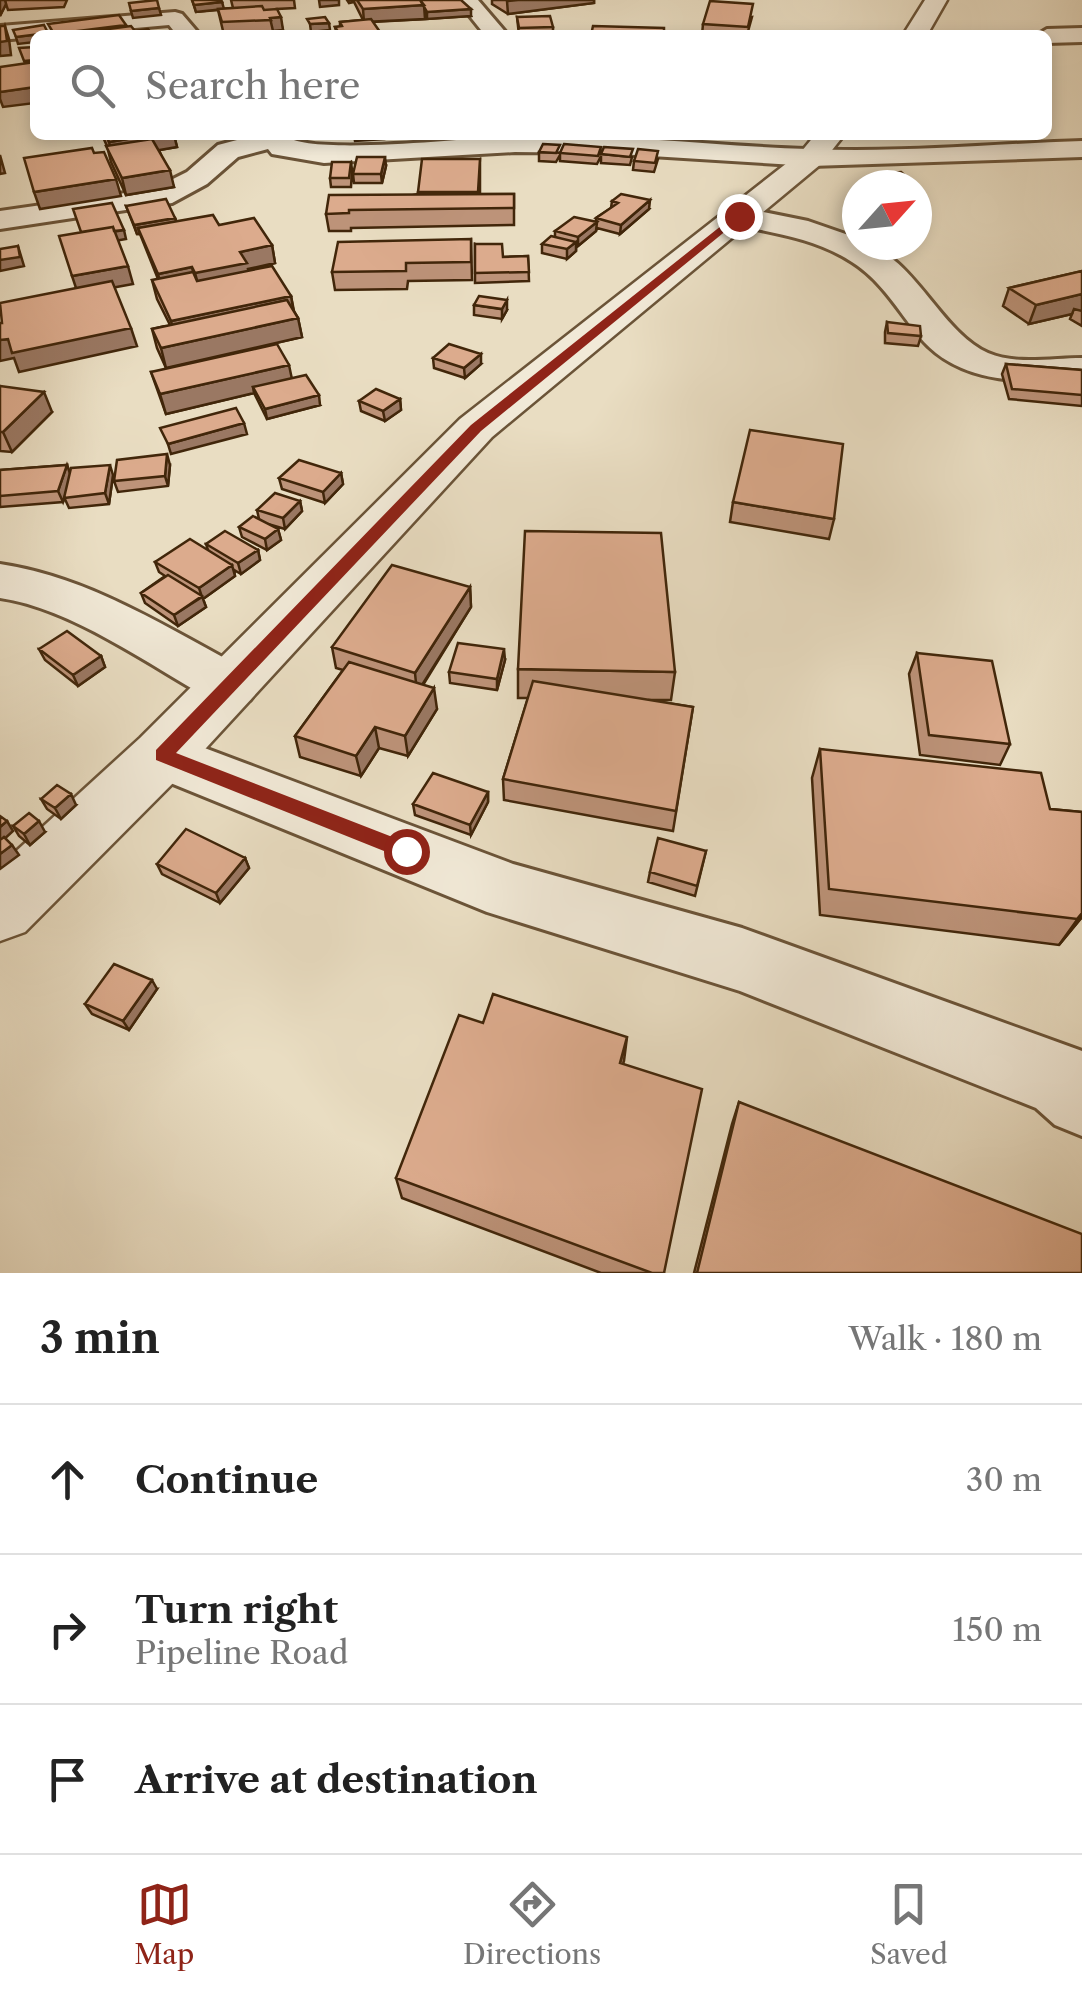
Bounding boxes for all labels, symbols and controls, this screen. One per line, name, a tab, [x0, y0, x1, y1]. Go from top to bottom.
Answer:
search box	[30, 30, 1052, 140]
icon: search	[65, 58, 120, 113]
text: Search here	[145, 62, 360, 109]
north arrow	[842, 170, 932, 260]
route end	[717, 194, 763, 240]
route start	[384, 829, 430, 875]
text: 3 min	[40, 1312, 160, 1364]
text: Walk · 180 m	[849, 1319, 1042, 1358]
icon: ahead	[40, 1452, 95, 1507]
text: Continue	[135, 1456, 318, 1503]
text: 30 m	[966, 1460, 1042, 1499]
text: Turn right	[135, 1586, 338, 1633]
icon: right	[40, 1602, 95, 1657]
text: 150 m	[953, 1610, 1042, 1649]
text: Pipeline Road	[135, 1633, 348, 1672]
icon: arrive	[40, 1752, 95, 1807]
text: Arrive at destination	[135, 1756, 538, 1803]
tab: Map	[134, 1877, 194, 1971]
tab: Directions	[463, 1877, 601, 1971]
tab: Saved	[870, 1877, 948, 1971]

